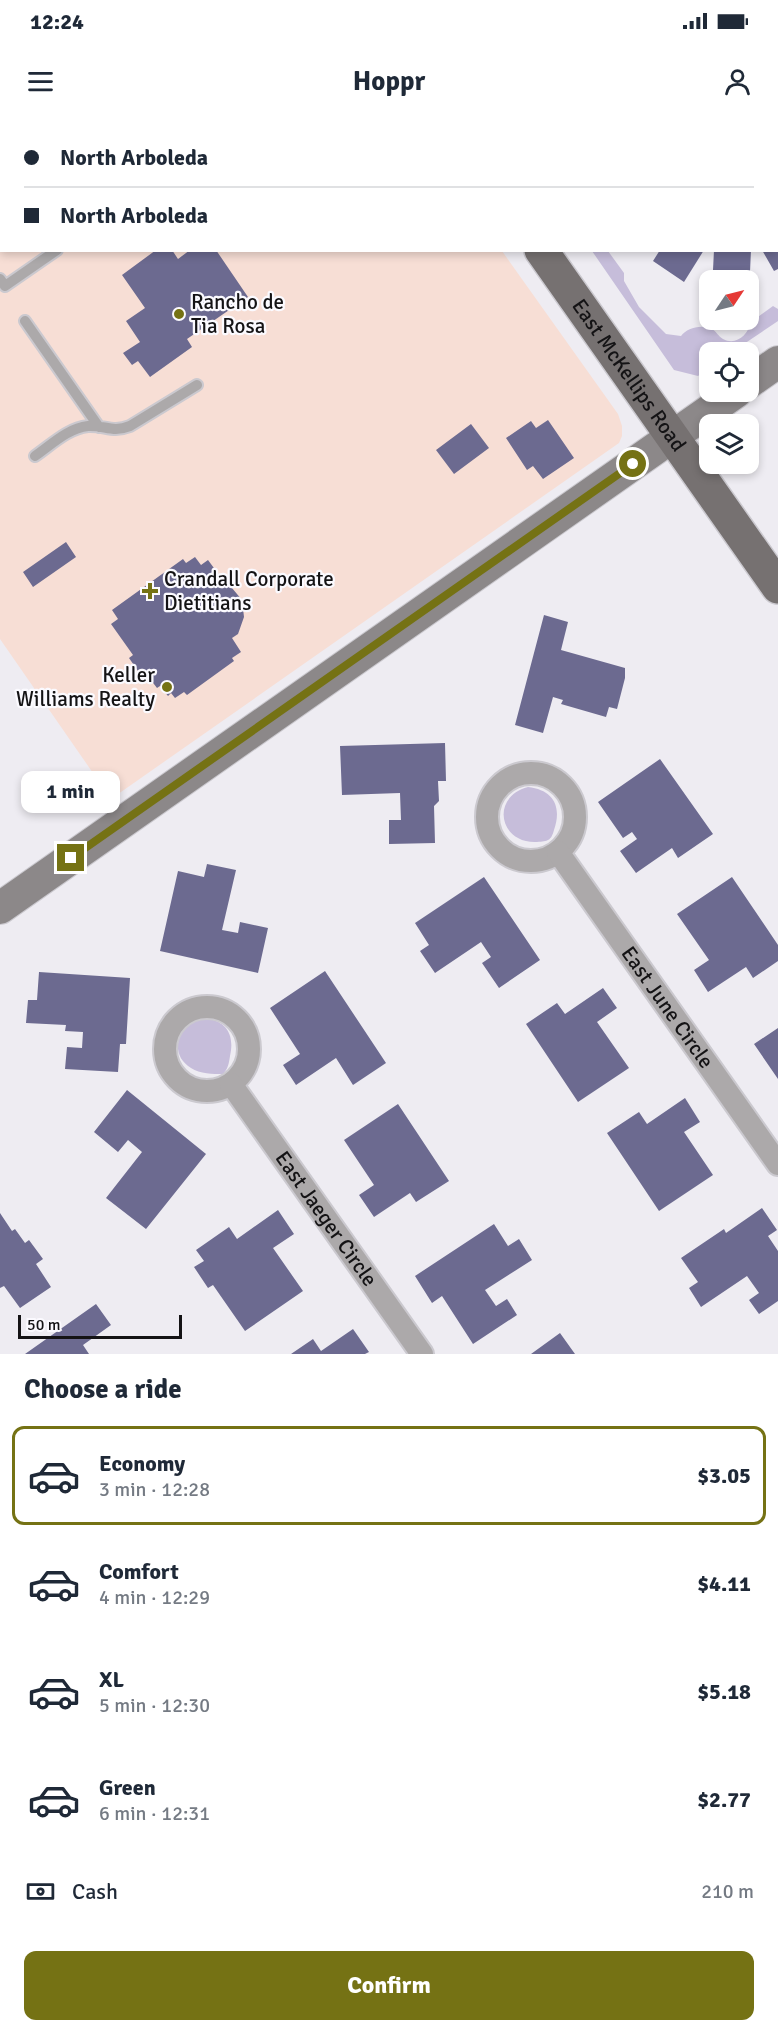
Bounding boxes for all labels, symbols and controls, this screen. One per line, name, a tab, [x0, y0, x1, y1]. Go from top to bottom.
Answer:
text: 12:24	[30, 8, 84, 35]
icon: menu	[24, 65, 57, 98]
text: Hoppr	[353, 65, 425, 98]
icon: person	[721, 65, 754, 98]
text: North Arboleda	[60, 144, 208, 171]
text: North Arboleda	[60, 202, 208, 229]
north arrow	[699, 270, 759, 330]
map controls	[699, 270, 759, 474]
place label: Rancho de Tia Rosa	[191, 289, 284, 339]
street label: East McKellips Road	[566, 294, 692, 457]
marker: Rancho de Tia Rosa	[172, 307, 186, 321]
button: locate	[699, 342, 759, 402]
button: layers	[699, 414, 759, 474]
route start	[619, 450, 646, 477]
place label: Crandall Corporate Dietitians	[164, 566, 334, 616]
marker: Crandall Corporate Dietitians	[141, 582, 159, 600]
place label: Keller Williams Realty	[16, 662, 155, 712]
marker: Keller Williams Realty	[160, 680, 174, 694]
callout: 1 min	[22, 771, 121, 813]
text: 1 min	[46, 779, 95, 804]
route end	[57, 844, 84, 871]
street label: East June Circle	[616, 941, 719, 1073]
street label: East Jaeger Circle	[270, 1146, 383, 1291]
scale bar	[18, 1312, 182, 1340]
text: 50 m	[27, 1315, 61, 1335]
text: Choose a ride	[24, 1373, 182, 1406]
icon: car	[27, 1449, 81, 1503]
text: Economy	[99, 1450, 185, 1477]
text: $3.05	[697, 1462, 751, 1489]
text: 3 min · 12:28	[99, 1477, 210, 1502]
icon: car	[27, 1557, 81, 1611]
text: Comfort	[99, 1558, 179, 1585]
text: $4.11	[697, 1570, 751, 1597]
text: 4 min · 12:29	[99, 1585, 210, 1610]
icon: car	[27, 1665, 81, 1719]
text: XL	[99, 1666, 124, 1693]
text: $5.18	[697, 1678, 751, 1705]
text: 5 min · 12:30	[99, 1693, 210, 1718]
icon: car	[27, 1773, 81, 1827]
text: Green	[99, 1774, 156, 1801]
text: $2.77	[697, 1786, 751, 1813]
text: 6 min · 12:31	[99, 1801, 210, 1826]
icon: cash	[24, 1875, 57, 1908]
text: Cash	[72, 1878, 118, 1905]
text: 210 m	[701, 1879, 754, 1904]
button: Confirm	[24, 1951, 754, 2020]

